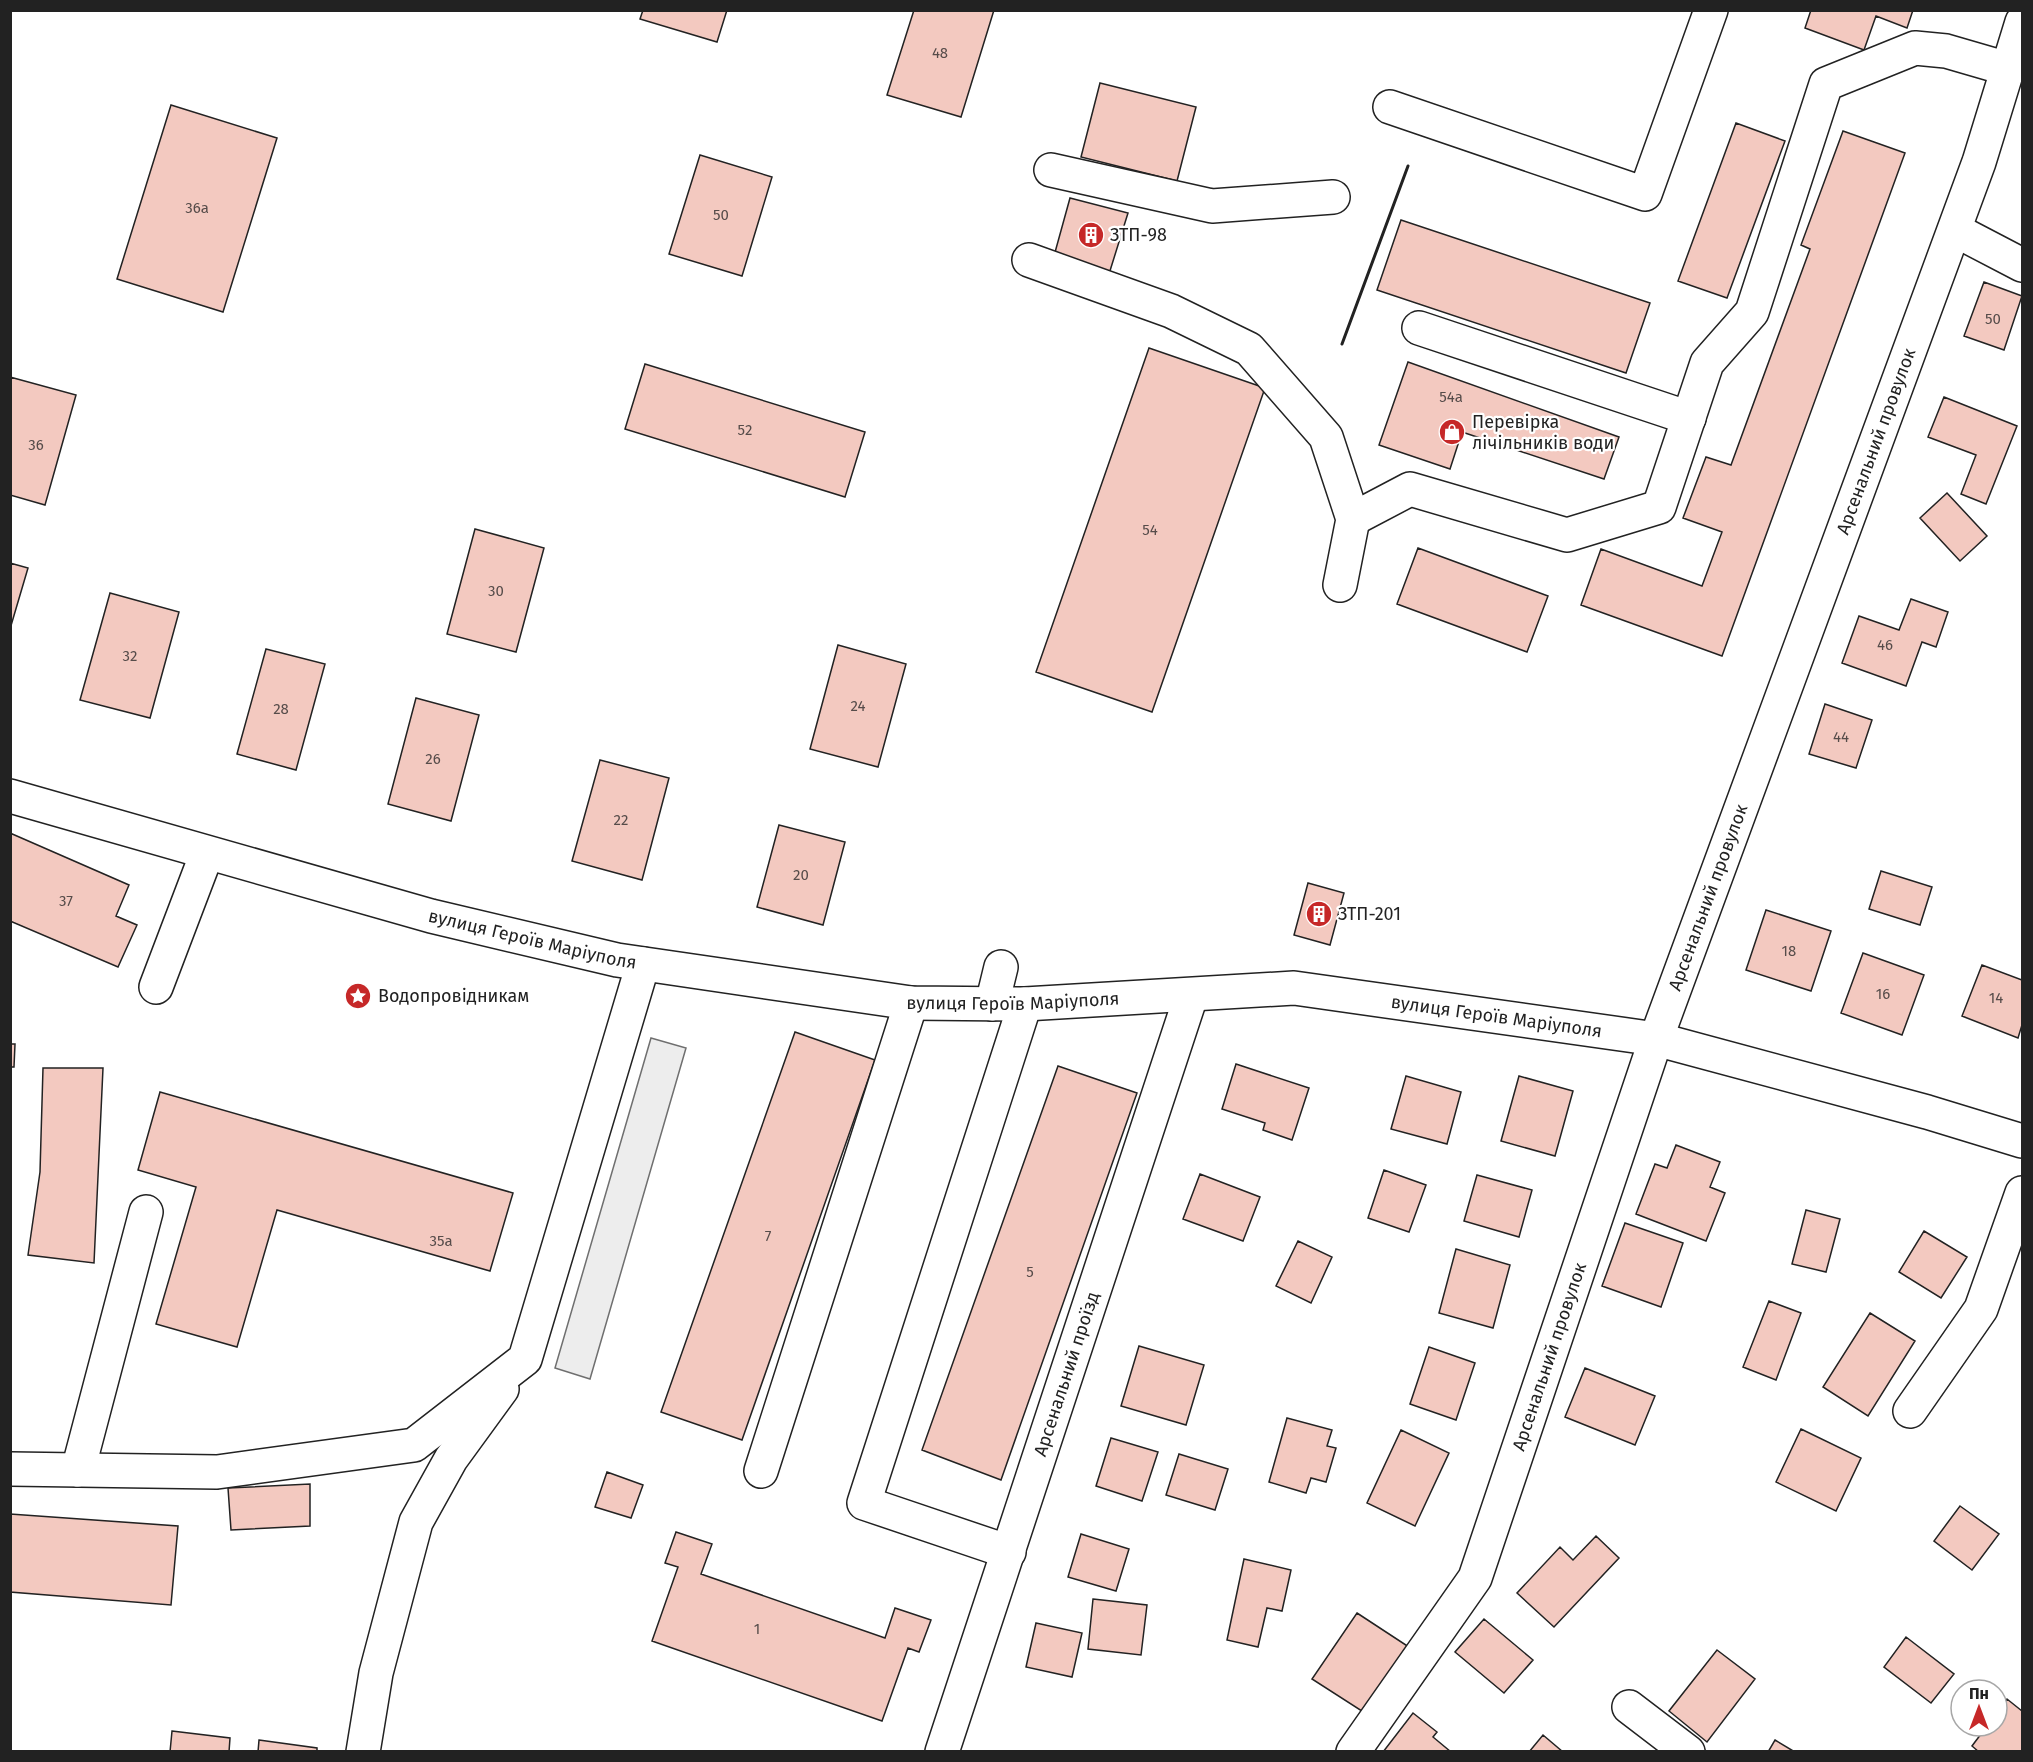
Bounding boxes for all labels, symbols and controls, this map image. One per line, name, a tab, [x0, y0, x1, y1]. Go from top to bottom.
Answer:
house number: 48	[932, 44, 948, 62]
house number: 36а	[185, 199, 209, 217]
house number: 50	[713, 206, 729, 224]
building icon: ЗТП-98	[1076, 220, 1106, 250]
place label: ЗТП-98	[1110, 224, 1167, 246]
house number: 50	[1985, 310, 2001, 328]
street label: Арсенальний провулок	[1832, 344, 1921, 538]
house number: 54а	[1439, 388, 1463, 406]
place label: Перевірка лічільників води	[1472, 411, 1614, 454]
shop icon: Перевірка лічільників води	[1437, 417, 1467, 447]
house number: 52	[738, 421, 752, 439]
house number: 36	[28, 436, 44, 454]
house number: 54	[1142, 521, 1158, 539]
house number: 30	[488, 582, 504, 600]
house number: 46	[1877, 636, 1893, 654]
house number: 32	[123, 647, 137, 665]
house number: 24	[850, 697, 866, 715]
house number: 28	[273, 700, 289, 718]
house number: 44	[1833, 728, 1849, 746]
house number: 26	[425, 750, 441, 768]
street label: Арсенальний провулок	[1664, 801, 1753, 994]
house number: 22	[614, 811, 628, 829]
house number: 20	[793, 866, 809, 884]
house number: 37	[59, 892, 73, 910]
building icon: ЗТП-201	[1304, 899, 1334, 929]
place label: ЗТП-201	[1338, 903, 1401, 925]
street label: вулиця Героїв Маріуполя	[426, 905, 638, 974]
house number: 18	[1782, 942, 1796, 960]
place icon: Водопровідникам	[343, 981, 373, 1011]
place label: Водопровідникам	[378, 985, 529, 1007]
house number: 16	[1876, 985, 1890, 1003]
street label: вулиця Героїв Маріуполя	[906, 987, 1120, 1015]
house number: 14	[1989, 989, 2003, 1007]
street label: вулиця Героїв Маріуполя	[1389, 991, 1604, 1042]
house number: 7	[765, 1227, 772, 1245]
house number: 35а	[429, 1232, 453, 1250]
street label: Арсенальний провулок	[1508, 1259, 1591, 1454]
house number: 5	[1026, 1263, 1034, 1281]
street label: Арсенальний проїзд	[1029, 1289, 1104, 1459]
house number: 1	[754, 1620, 760, 1638]
north arrow	[1949, 1678, 2009, 1738]
text: Пн	[1969, 1684, 1989, 1703]

